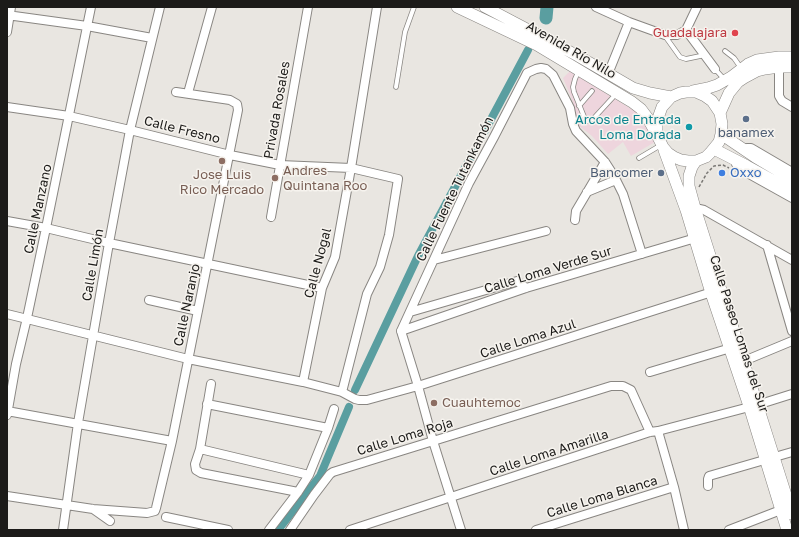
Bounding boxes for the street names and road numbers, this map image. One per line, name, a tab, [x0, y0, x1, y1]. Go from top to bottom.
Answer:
street label: Avenida Río Nilo	[523, 18, 619, 82]
street label: Privada Rosales	[261, 60, 293, 160]
street label: Calle Fresno	[142, 113, 222, 147]
street label: Calle Fuente Tutankamón	[413, 114, 497, 264]
street label: Calle Manzano	[21, 163, 55, 255]
street label: Calle Nogal	[301, 226, 335, 300]
street label: Calle Limón	[79, 228, 107, 302]
street label: Calle Loma Verde Sur	[482, 243, 614, 297]
street label: Calle Paseo Lomas del Sur	[706, 253, 772, 415]
street label: Calle Naranjo	[171, 262, 203, 348]
street label: Calle Loma Azul	[478, 316, 578, 362]
street label: Calle Loma Roja	[355, 415, 455, 459]
street label: Calle Loma Amarilla	[488, 426, 610, 480]
street label: Calle Loma Blanca	[545, 473, 659, 521]

